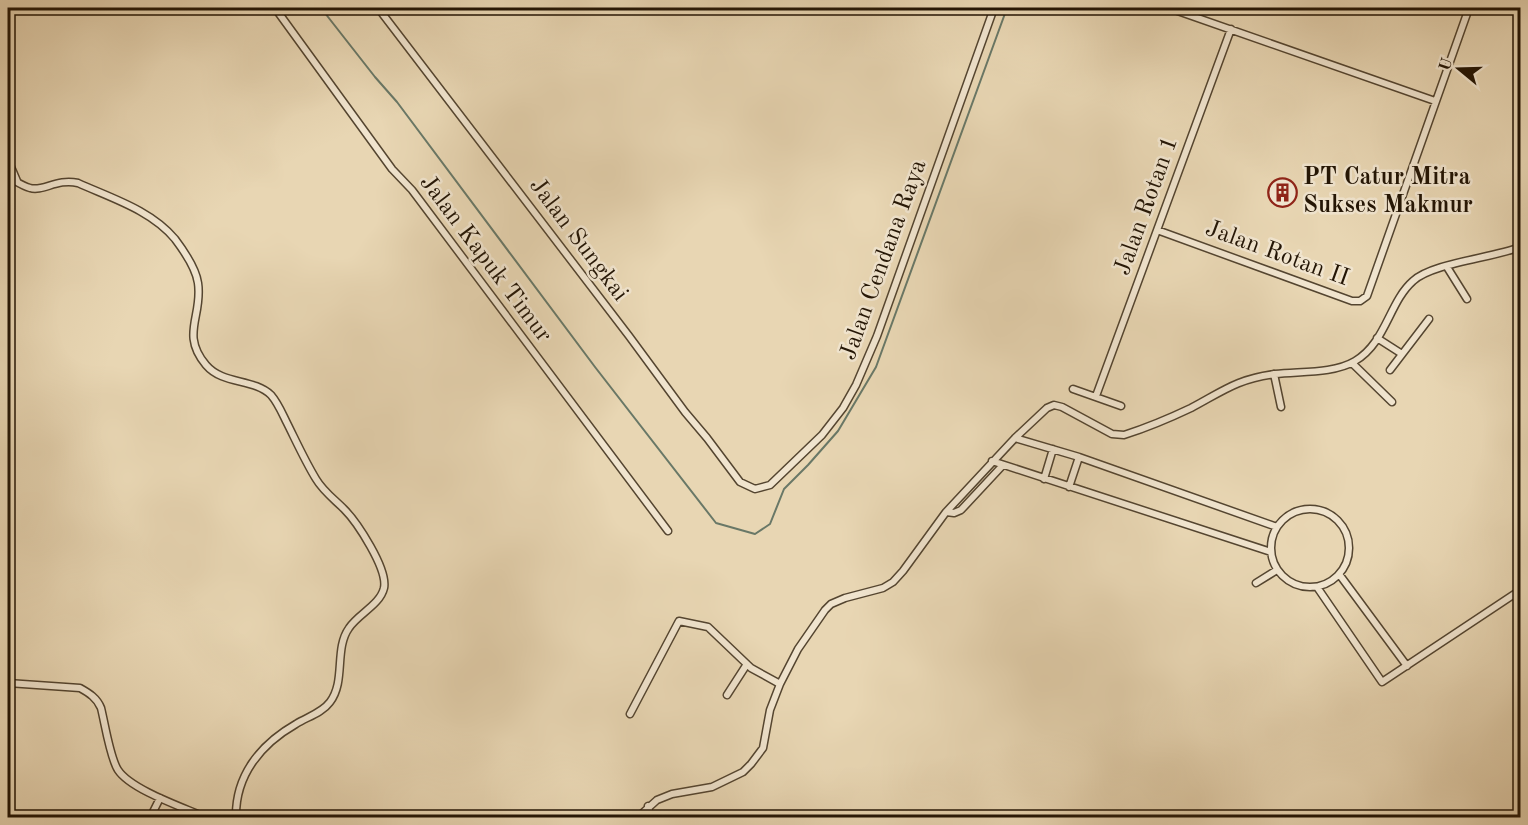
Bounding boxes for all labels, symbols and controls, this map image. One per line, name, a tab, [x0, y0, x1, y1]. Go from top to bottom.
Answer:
north arrow	[1429, 39, 1489, 99]
text: U	[1437, 56, 1456, 73]
street label: Jalan Rotan 1	[1111, 133, 1183, 279]
street label: Jalan Cendana Raya	[837, 156, 931, 363]
place label: PT Catur Mitra Sukses Makmur	[1303, 166, 1473, 218]
street label: Jalan Kapuk Timur	[414, 171, 556, 347]
street label: Jalan Sungkai	[524, 174, 632, 306]
building icon: PT Catur Mitra Sukses Makmur	[1266, 176, 1298, 208]
street label: Jalan Rotan II	[1202, 217, 1352, 291]

